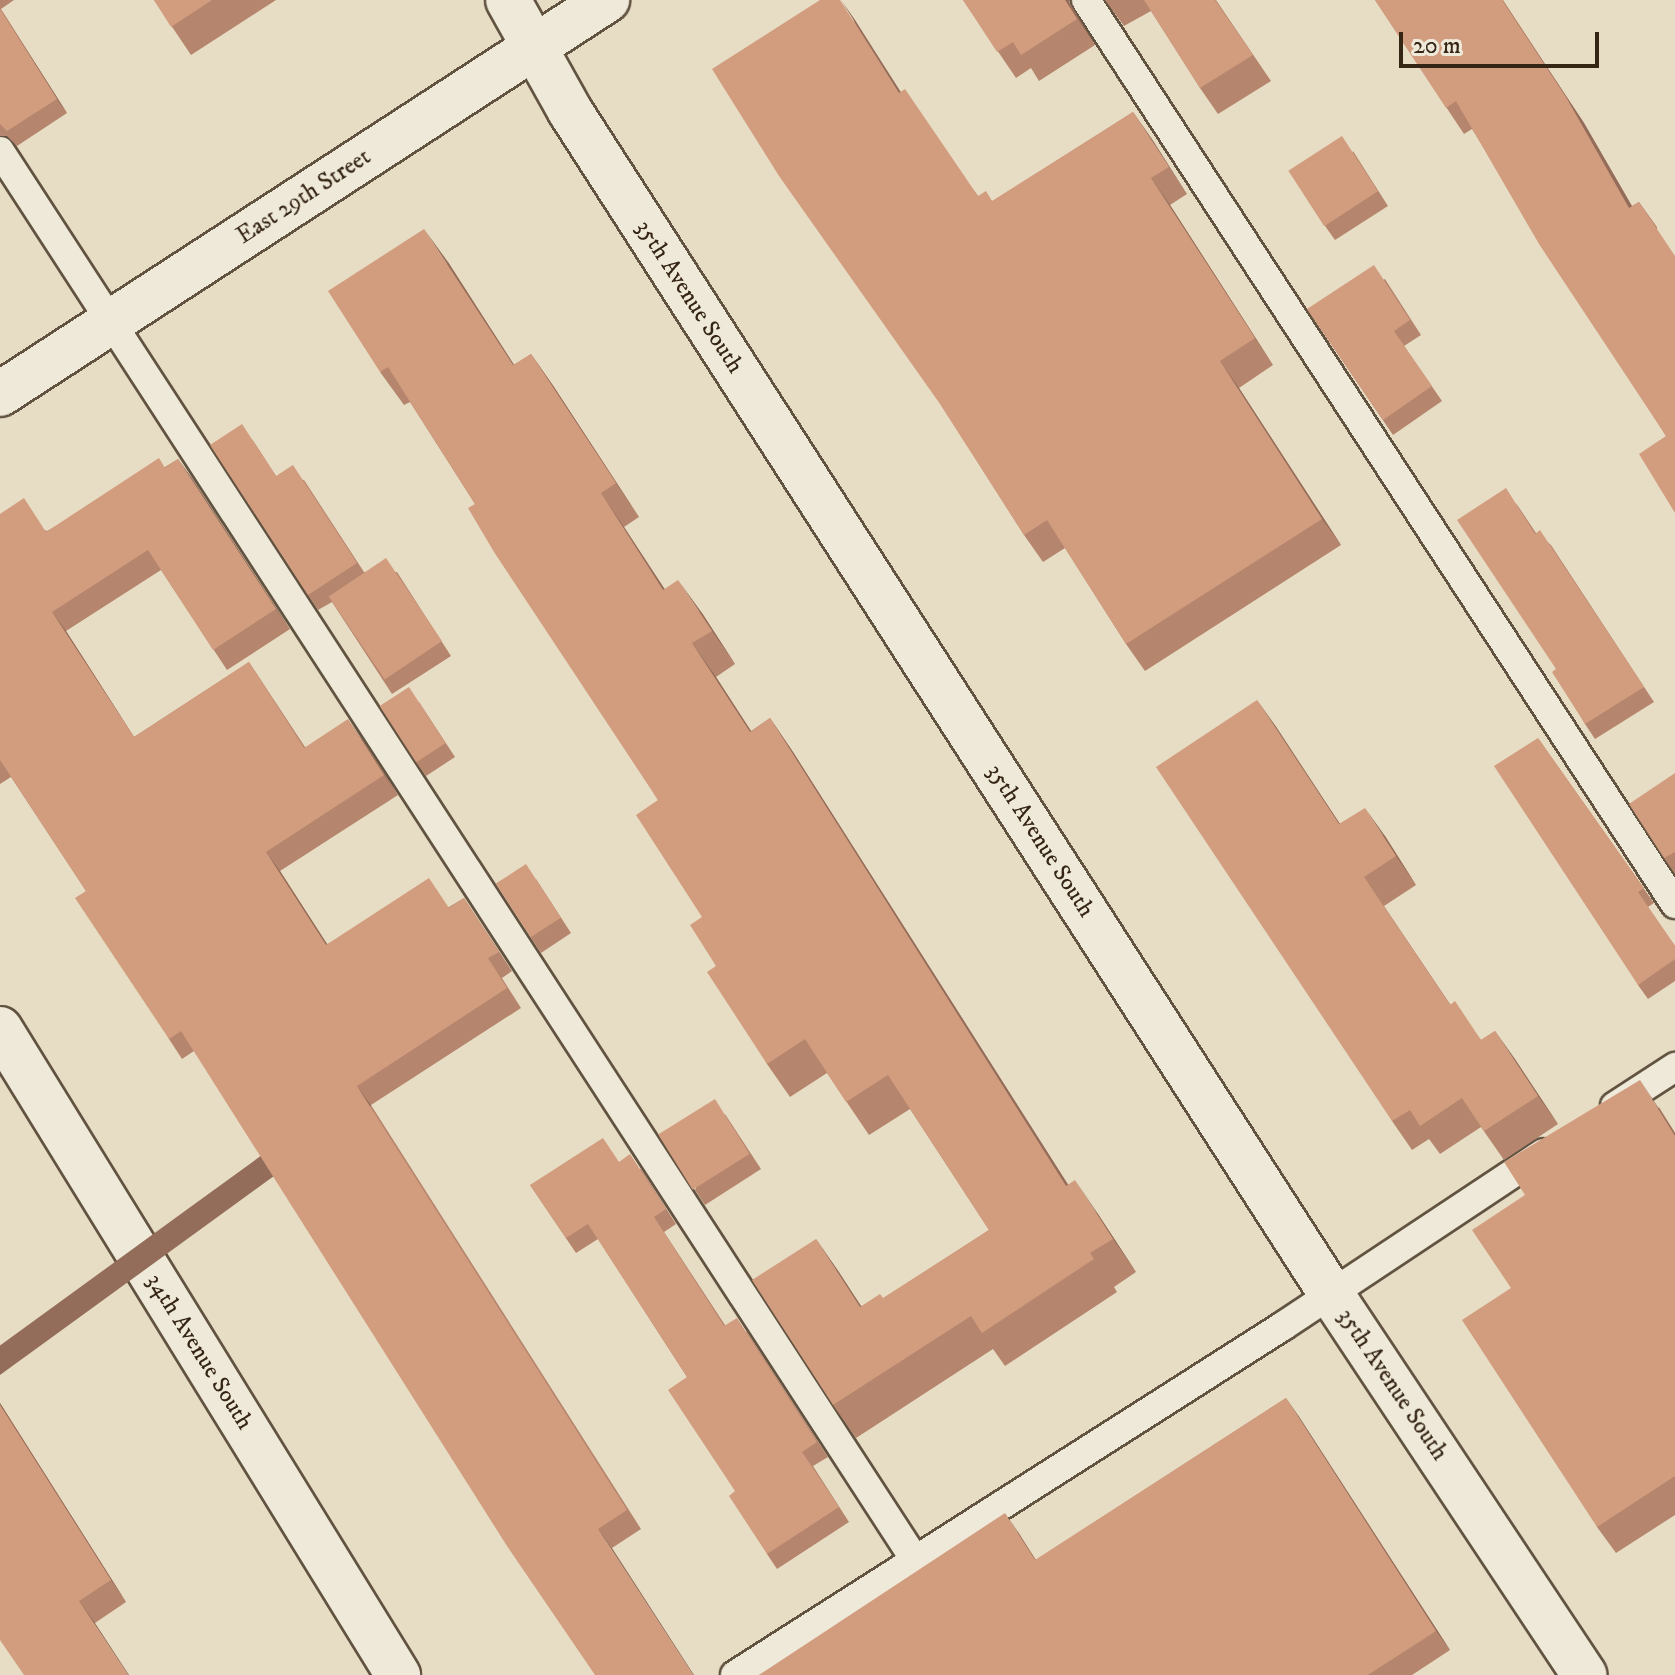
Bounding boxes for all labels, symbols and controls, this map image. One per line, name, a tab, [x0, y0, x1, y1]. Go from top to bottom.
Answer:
scale bar	[1403, 16, 1603, 66]
text: 20 m	[1413, 31, 1461, 61]
street label: East 29th Street	[232, 143, 376, 251]
street label: 35th Avenue South	[629, 215, 749, 379]
street label: 35th Avenue South	[980, 759, 1100, 923]
street label: 34th Avenue South	[139, 1269, 259, 1435]
street label: 35th Avenue South	[1331, 1304, 1453, 1466]

